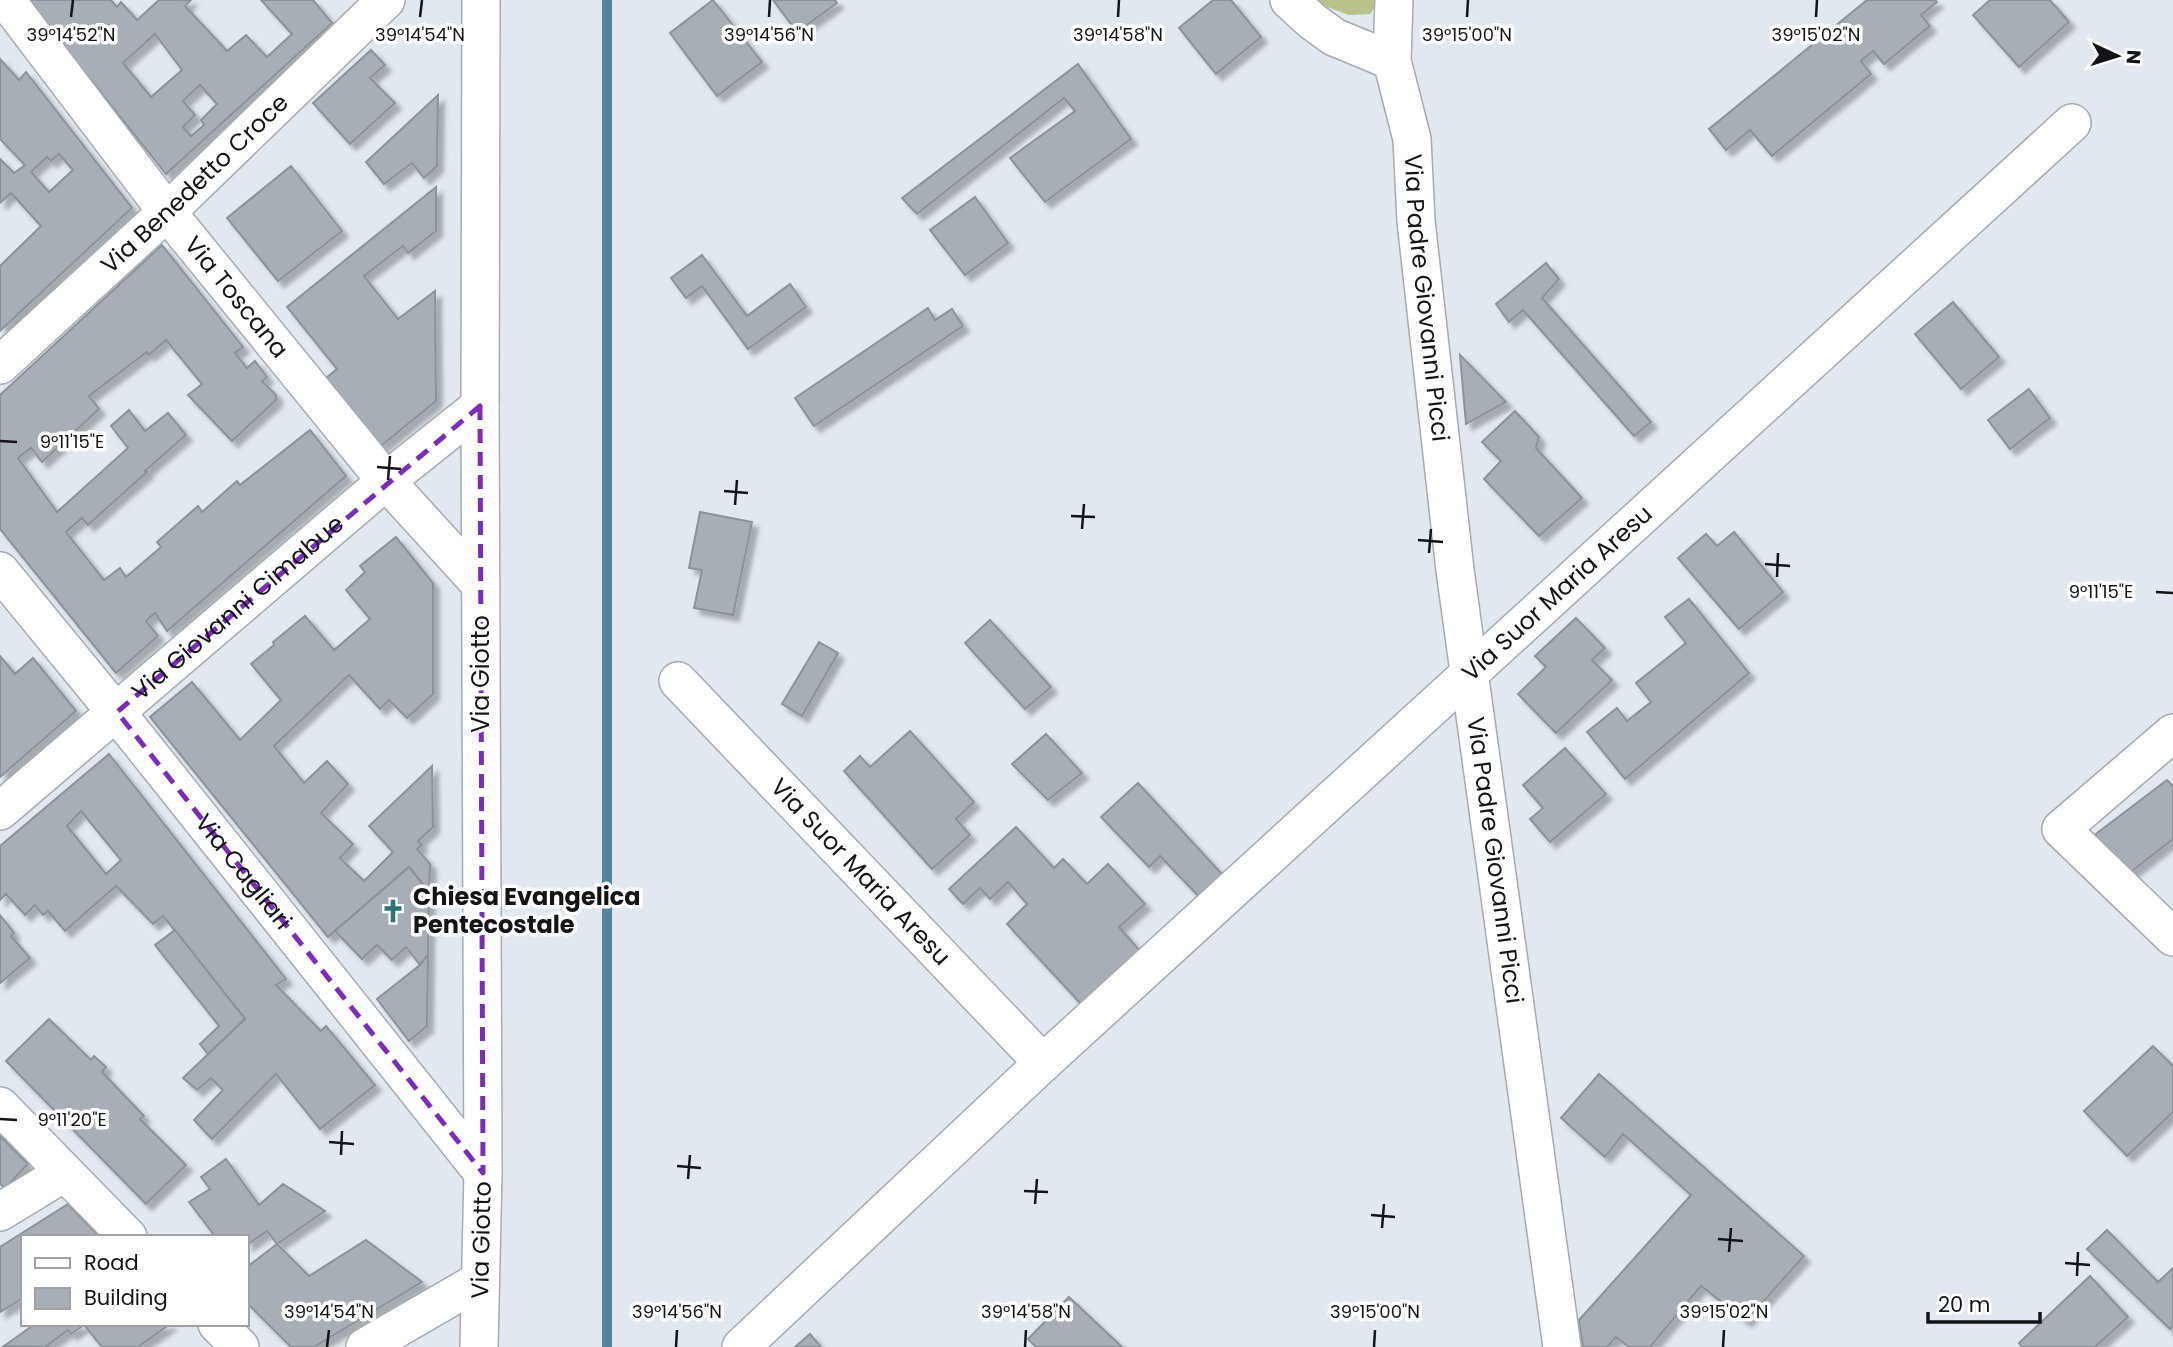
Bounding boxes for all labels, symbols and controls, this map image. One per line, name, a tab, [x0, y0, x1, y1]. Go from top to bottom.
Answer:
north arrow	[2082, 21, 2152, 91]
text: 39°14'52"N	[27, 22, 115, 47]
text: 39°14'54"N	[375, 22, 465, 47]
text: 39°14'56"N	[724, 22, 814, 47]
text: 39°14'58"N	[1073, 22, 1163, 47]
text: 39°15'00"N	[1422, 22, 1512, 47]
text: 39°15'02"N	[1772, 22, 1860, 47]
text: N	[2119, 49, 2147, 65]
street label: Via Benedetto Croce	[93, 86, 295, 281]
street label: Via Padre Giovanni Picci	[1397, 153, 1458, 443]
street label: Via Toscana	[177, 229, 296, 365]
text: 9°11'15"E	[40, 429, 104, 454]
street label: Via Suor Maria Aresu	[1454, 497, 1659, 689]
street label: Via Giovanni Cimabue	[124, 507, 351, 707]
text: 9°11'15"E	[2069, 579, 2133, 604]
street label: Via Giotto	[464, 615, 497, 733]
street label: Via Padre Giovanni Picci	[1459, 715, 1532, 1006]
street label: Via Suor Maria Aresu	[763, 771, 958, 972]
street label: Via Cagliari	[188, 807, 300, 936]
place label: Chiesa Evangelica Pentecostale	[413, 880, 641, 941]
church icon: Chiesa Evangelica Pentecostale	[379, 897, 407, 925]
text: 9°11'20"E	[37, 1107, 107, 1132]
street label: Via Giotto	[463, 1181, 499, 1299]
legend	[21, 1235, 248, 1326]
text: Road	[84, 1248, 139, 1277]
scale bar	[1928, 1280, 2040, 1324]
text: Building	[84, 1283, 168, 1312]
text: 20 m	[1938, 1290, 1991, 1319]
text: 39°14'54"N	[284, 1299, 374, 1324]
text: 39°14'56"N	[632, 1299, 722, 1324]
text: 39°14'58"N	[981, 1299, 1071, 1324]
text: 39°15'00"N	[1330, 1299, 1420, 1324]
text: 39°15'02"N	[1680, 1299, 1768, 1324]

